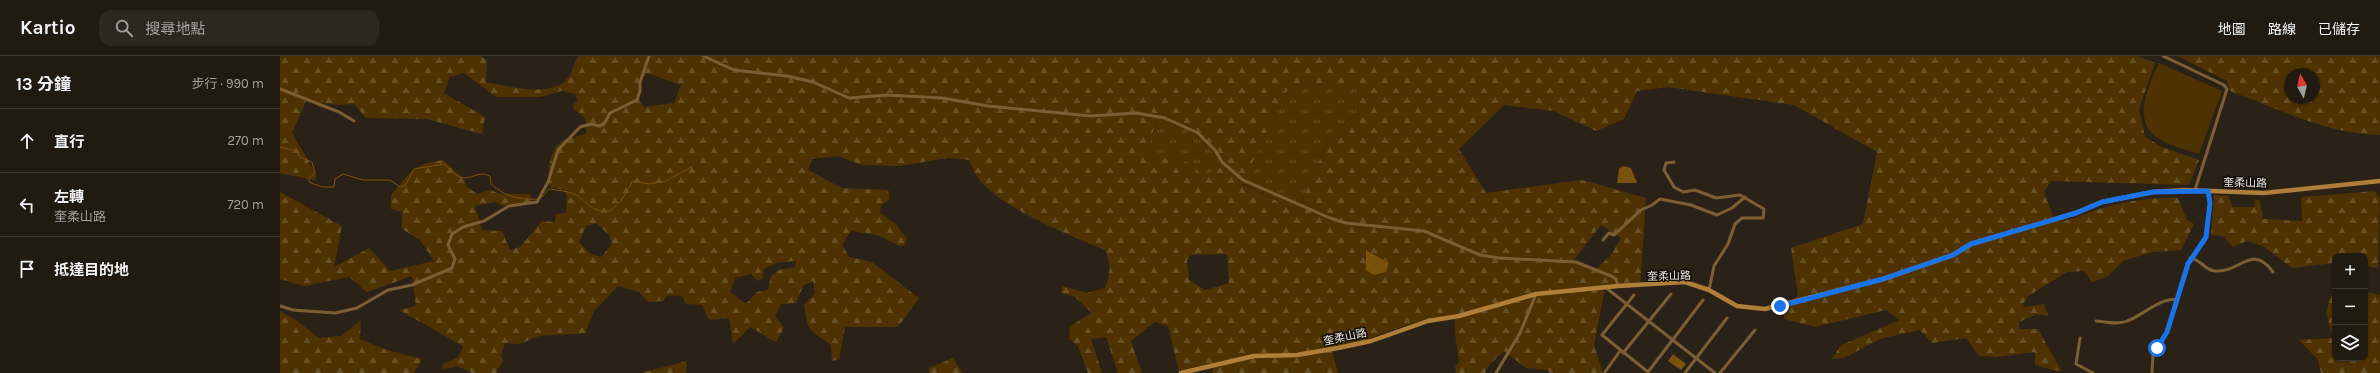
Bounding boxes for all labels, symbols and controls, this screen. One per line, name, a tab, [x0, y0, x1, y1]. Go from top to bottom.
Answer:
search box	[99, 10, 379, 46]
text: Kartio	[20, 17, 75, 39]
icon: search	[113, 17, 135, 39]
text: 搜尋地點	[145, 20, 206, 38]
text: 地圖	[2218, 21, 2246, 38]
text: 路線	[2268, 21, 2296, 38]
text: 已儲存	[2318, 21, 2360, 38]
north arrow	[2284, 68, 2320, 104]
text: 13 分鐘	[16, 74, 71, 94]
text: 步行 · 990 m	[191, 76, 264, 91]
icon: ahead	[16, 130, 38, 152]
text: 直行	[54, 133, 84, 151]
text: 270 m	[227, 133, 264, 148]
street label: 奎柔山路	[2223, 176, 2267, 190]
text: 左轉	[54, 188, 84, 206]
icon: left	[16, 194, 38, 216]
text: 720 m	[227, 197, 264, 212]
text: 奎柔山路	[54, 209, 106, 224]
map controls	[2332, 253, 2368, 361]
button: +	[2332, 253, 2368, 289]
icon: arrive	[16, 258, 38, 280]
text: 抵達目的地	[54, 261, 129, 279]
street label: 奎柔山路	[1647, 269, 1691, 283]
button: −	[2332, 289, 2368, 325]
route end	[1771, 297, 1789, 315]
button: layers	[2332, 325, 2368, 361]
street label: 奎柔山路	[1322, 326, 1368, 348]
route start	[2148, 339, 2166, 357]

